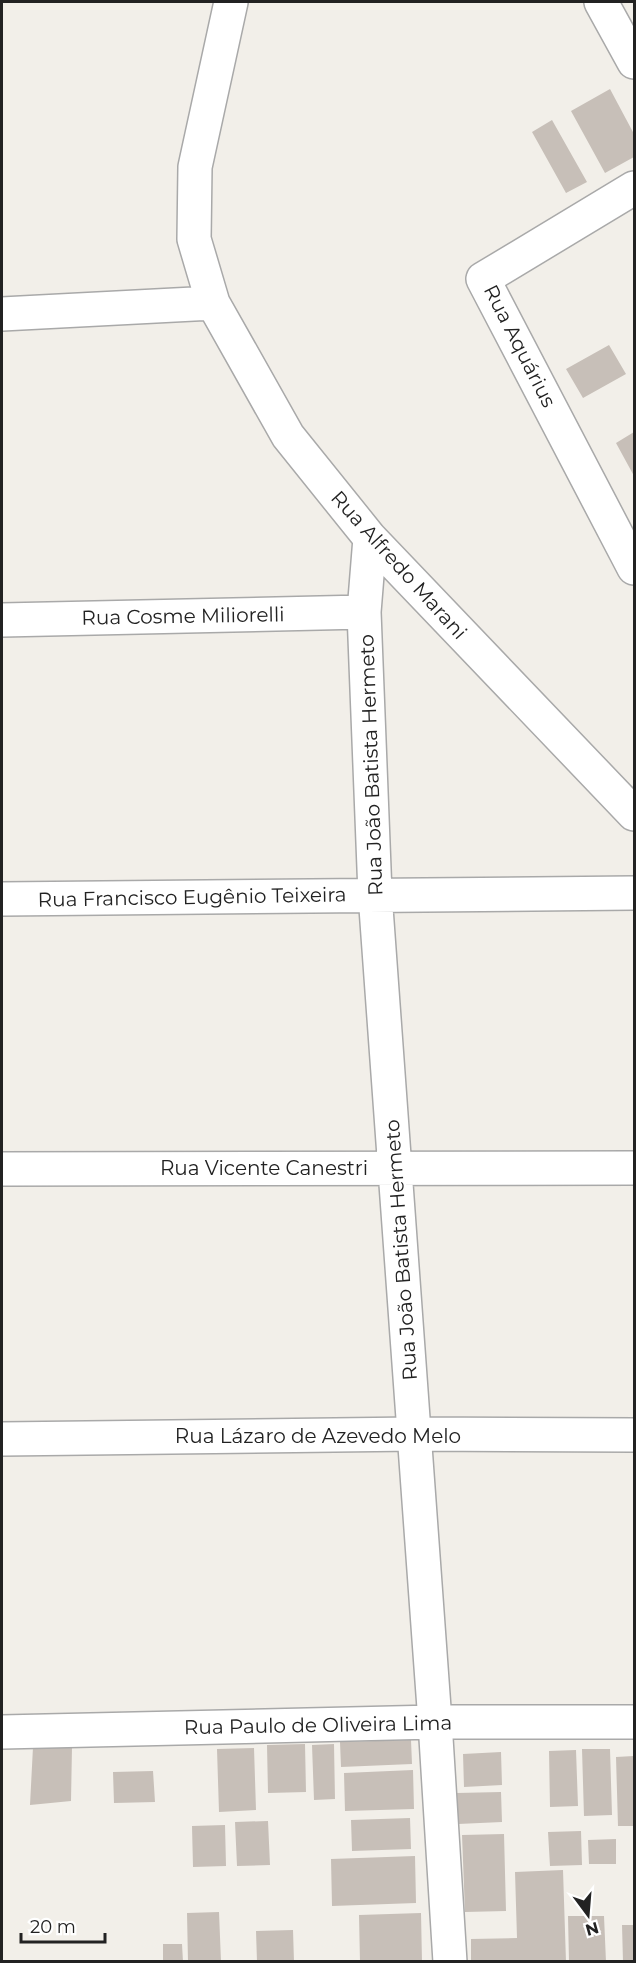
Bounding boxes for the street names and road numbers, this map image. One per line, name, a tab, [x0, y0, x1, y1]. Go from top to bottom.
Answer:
street label: Rua Aquárius	[479, 281, 561, 412]
street label: Rua Alfredo Marani	[326, 486, 472, 644]
street label: Rua Cosme Miliorelli	[81, 602, 285, 630]
street label: Rua João Batista Hermeto	[354, 634, 388, 896]
street label: Rua Francisco Eugênio Teixeira	[37, 882, 347, 912]
street label: Rua João Batista Hermeto	[380, 1119, 422, 1381]
street label: Rua Vicente Canestri	[160, 1156, 368, 1180]
street label: Rua Lázaro de Azevedo Melo	[175, 1424, 461, 1448]
street label: Rua Paulo de Oliveira Lima	[184, 1711, 452, 1739]

